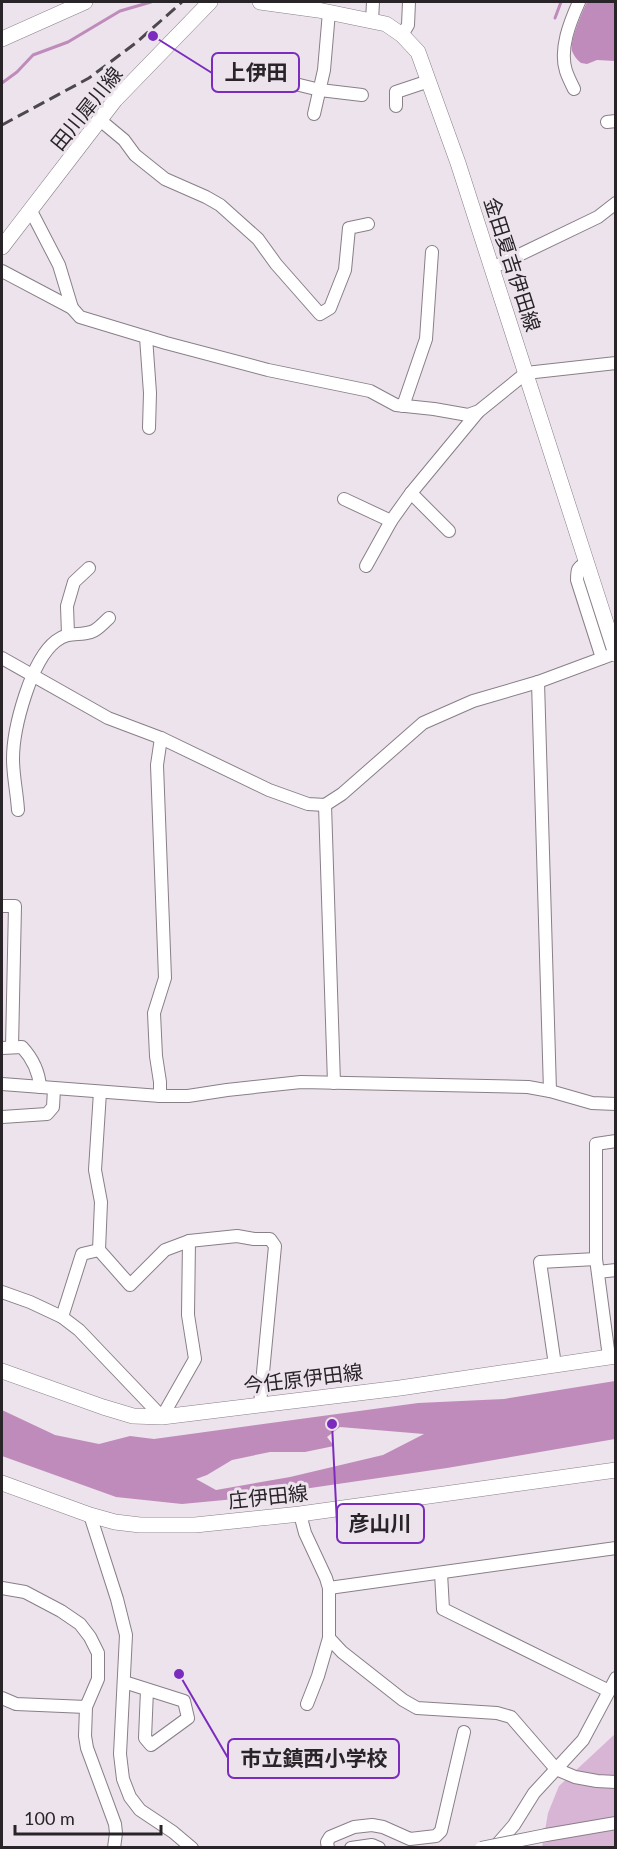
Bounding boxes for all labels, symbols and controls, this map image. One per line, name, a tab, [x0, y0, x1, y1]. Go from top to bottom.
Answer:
callout: 上伊田	[212, 53, 299, 92]
text: 上伊田	[225, 59, 288, 84]
street label: 田川犀川線	[45, 62, 127, 154]
street label: 金田夏吉伊田線	[480, 194, 546, 334]
street label: 今任原伊田線	[242, 1359, 364, 1397]
street label: 庄伊田線	[227, 1480, 309, 1512]
callout: 彦山川	[337, 1504, 424, 1543]
text: 彦山川	[349, 1510, 412, 1535]
callout: 市立鎮西小学校	[228, 1739, 399, 1778]
text: 市立鎮西小学校	[241, 1745, 388, 1770]
scale bar	[15, 1798, 160, 1836]
text: 100 m	[24, 1807, 75, 1829]

